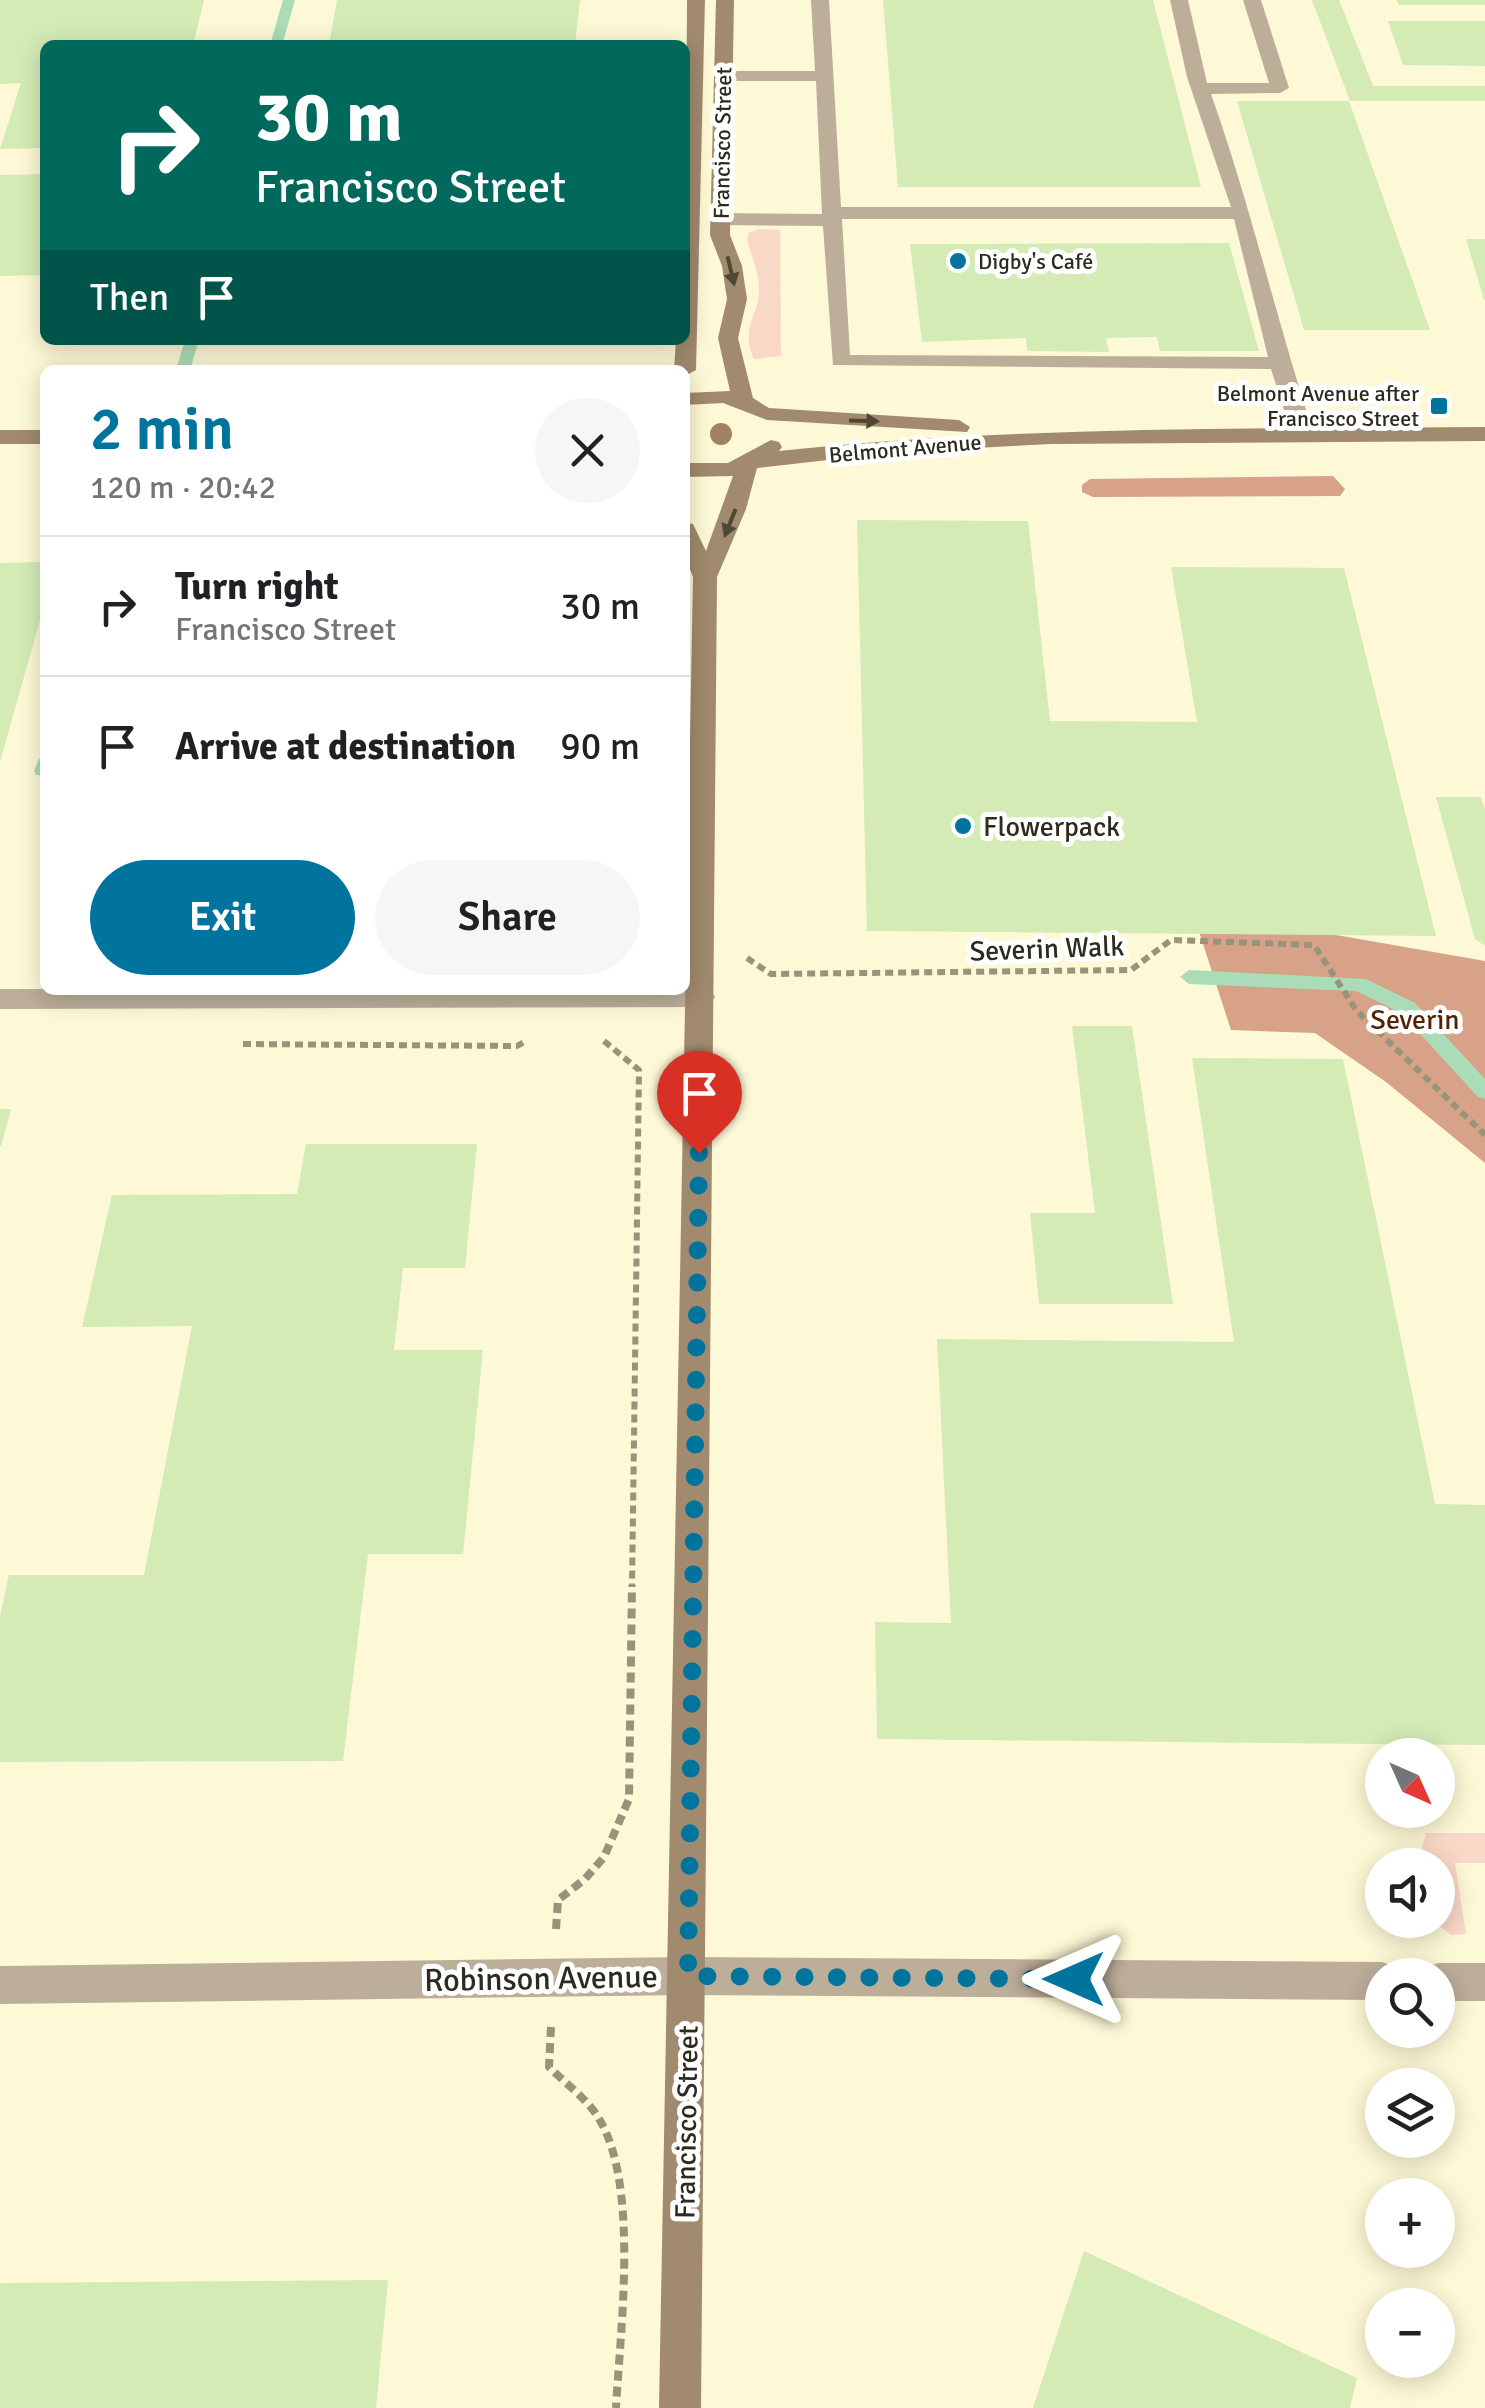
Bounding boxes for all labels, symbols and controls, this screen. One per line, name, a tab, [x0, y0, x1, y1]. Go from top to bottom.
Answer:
street label: Francisco Street	[708, 66, 737, 219]
text: 30 m	[255, 74, 403, 160]
icon: right	[90, 80, 220, 210]
text: Francisco Street	[255, 160, 566, 215]
place label: Digby's Café	[978, 248, 1093, 275]
marker: Digby's Café	[947, 250, 969, 272]
one-way arrow	[724, 255, 739, 286]
icon: arrive	[189, 270, 244, 325]
text: Then	[90, 274, 169, 321]
place label: Belmont Avenue after Francisco Street	[1217, 380, 1419, 432]
text: 2 min	[90, 393, 234, 467]
marker: Belmont Avenue after Francisco Street	[1428, 395, 1450, 417]
button: close	[535, 398, 640, 503]
one-way arrow	[849, 413, 881, 429]
street label: Belmont Avenue	[828, 428, 982, 469]
text: 120 m · 20:42	[90, 468, 276, 507]
one-way arrow	[722, 508, 738, 538]
text: Turn right	[175, 563, 339, 610]
icon: right	[90, 579, 145, 634]
text: 30 m	[560, 583, 640, 630]
text: Francisco Street	[175, 610, 396, 649]
icon: arrive	[90, 719, 145, 774]
text: Arrive at destination	[175, 723, 516, 770]
text: 90 m	[560, 723, 640, 770]
place label: Flowerpack	[983, 810, 1120, 844]
marker: Flowerpack	[952, 815, 974, 837]
button: Exit	[90, 860, 355, 975]
button: Share	[375, 860, 640, 975]
street label: Severin Walk	[969, 929, 1125, 969]
park label: Severin	[1370, 1003, 1460, 1037]
pin	[657, 1051, 742, 1154]
icon: arrive	[672, 1066, 727, 1121]
north arrow	[1365, 1738, 1455, 1828]
map controls	[1365, 1738, 1455, 2378]
button: sound	[1365, 1848, 1455, 1938]
position arrow	[1022, 1927, 1126, 2031]
street label: Robinson Avenue	[424, 1957, 658, 2000]
button: search	[1365, 1958, 1455, 2048]
street label: Francisco Street	[668, 2025, 706, 2219]
button: layers	[1365, 2068, 1455, 2158]
button: +	[1365, 2178, 1455, 2268]
button: −	[1365, 2288, 1455, 2378]

